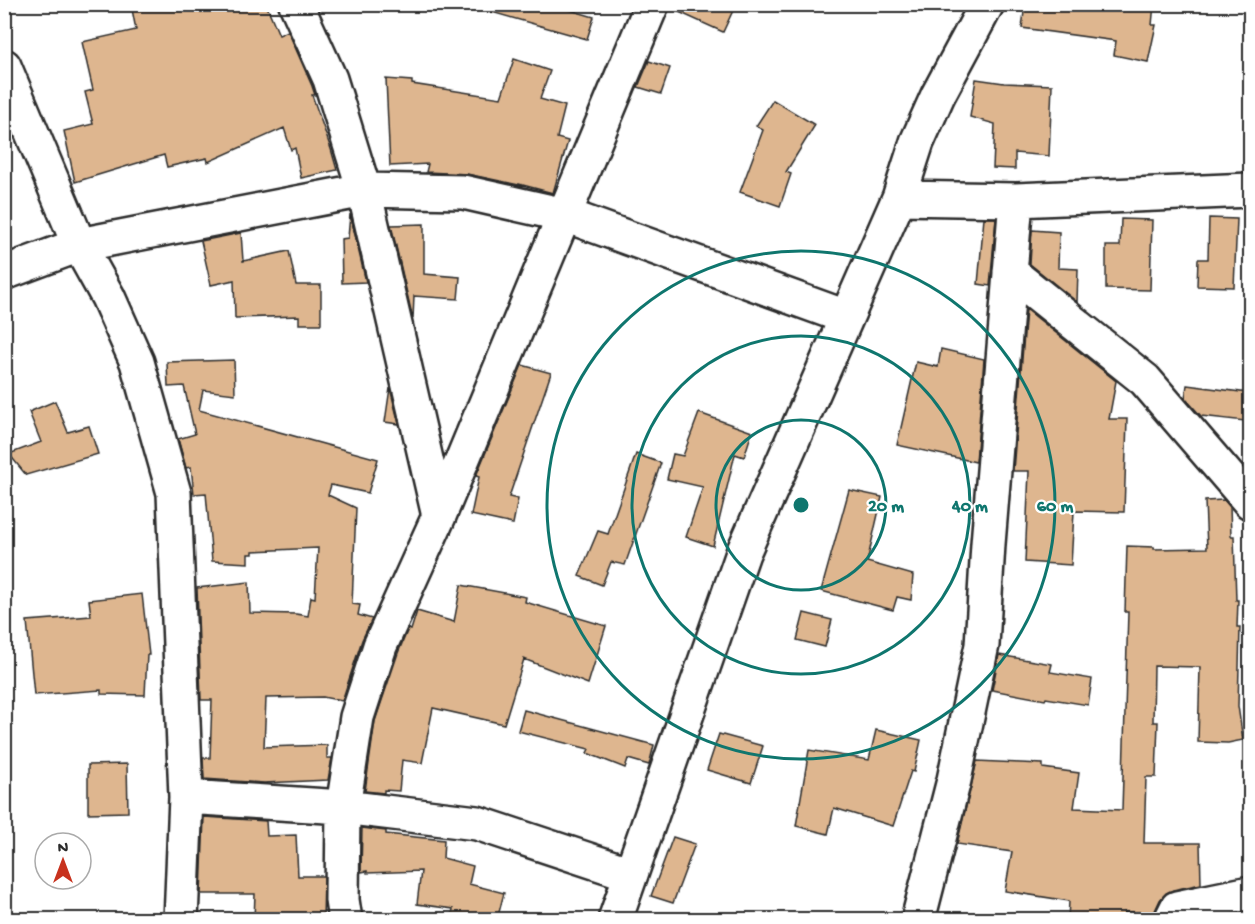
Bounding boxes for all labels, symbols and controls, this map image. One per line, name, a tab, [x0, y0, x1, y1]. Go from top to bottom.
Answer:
centre of rings	[791, 495, 811, 515]
text: 20 m	[868, 497, 904, 518]
text: 40 m	[951, 497, 988, 518]
text: 60 m	[1037, 497, 1073, 518]
north arrow	[33, 831, 93, 891]
text: N	[58, 840, 69, 859]

